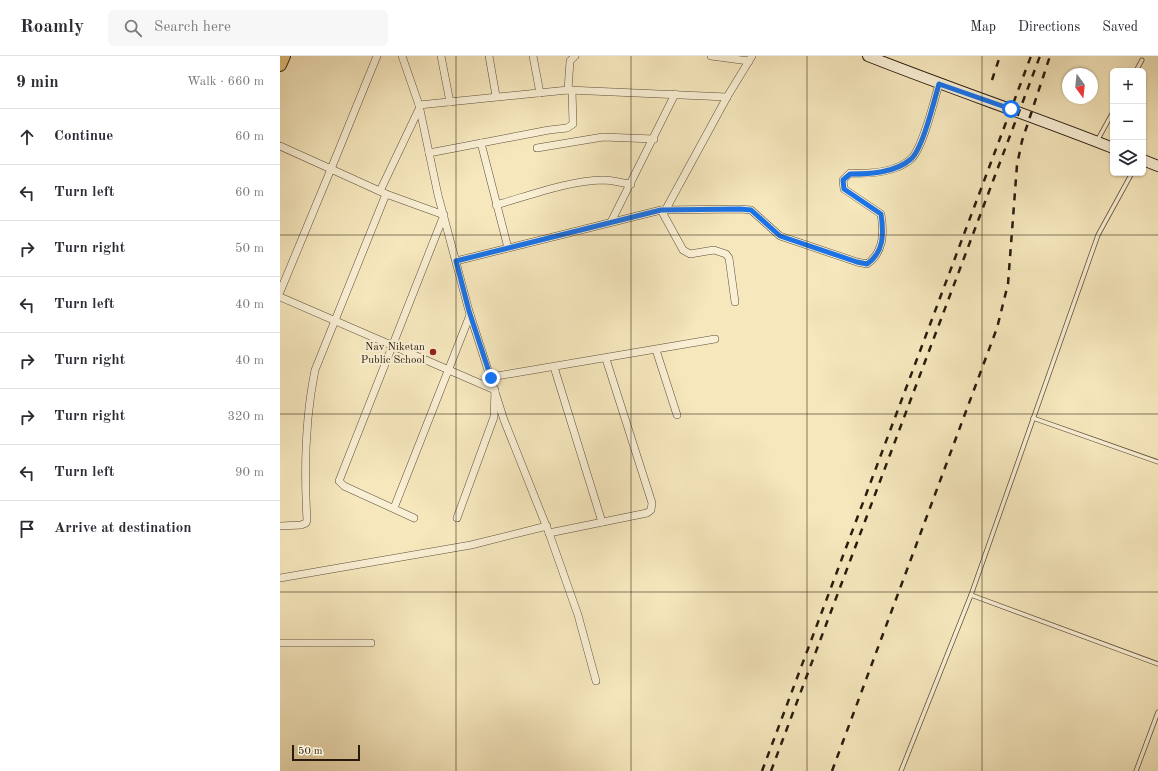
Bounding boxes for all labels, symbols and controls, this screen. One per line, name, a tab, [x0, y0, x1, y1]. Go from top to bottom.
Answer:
search box	[108, 10, 388, 46]
icon: search	[122, 17, 144, 39]
text: Roamly	[20, 18, 84, 37]
text: Search here	[154, 20, 231, 35]
text: Map	[970, 20, 996, 34]
text: Directions	[1018, 20, 1080, 34]
text: Saved	[1102, 20, 1138, 34]
north arrow	[1062, 68, 1098, 104]
map controls	[1110, 68, 1146, 176]
button: +	[1110, 68, 1146, 104]
text: 9 min	[16, 74, 59, 91]
text: Walk · 660 m	[187, 75, 264, 88]
route start	[1002, 100, 1020, 118]
button: −	[1110, 104, 1146, 140]
icon: ahead	[16, 126, 38, 148]
text: Continue	[54, 129, 113, 144]
text: 60 m	[235, 130, 264, 143]
button: layers	[1110, 140, 1146, 176]
icon: left	[16, 182, 38, 204]
text: Turn left	[54, 185, 114, 200]
text: 60 m	[235, 186, 264, 199]
icon: right	[16, 238, 38, 260]
text: Turn right	[54, 241, 125, 256]
text: 50 m	[235, 242, 264, 255]
icon: left	[16, 294, 38, 316]
text: Turn left	[54, 297, 114, 312]
text: 40 m	[235, 298, 264, 311]
place label: Nav Niketan Public School	[361, 342, 425, 366]
marker: Nav Niketan Public School	[428, 347, 438, 357]
icon: right	[16, 350, 38, 372]
text: Turn right	[54, 353, 125, 368]
text: 40 m	[235, 354, 264, 367]
route end	[482, 369, 500, 387]
icon: right	[16, 406, 38, 428]
text: Turn right	[54, 409, 125, 424]
text: 320 m	[227, 410, 264, 423]
icon: left	[16, 462, 38, 484]
text: Turn left	[54, 465, 114, 480]
text: 90 m	[235, 466, 264, 479]
icon: arrive	[16, 518, 38, 540]
text: Arrive at destination	[54, 521, 192, 536]
scale bar	[292, 743, 360, 762]
text: 50 m	[298, 746, 323, 757]

